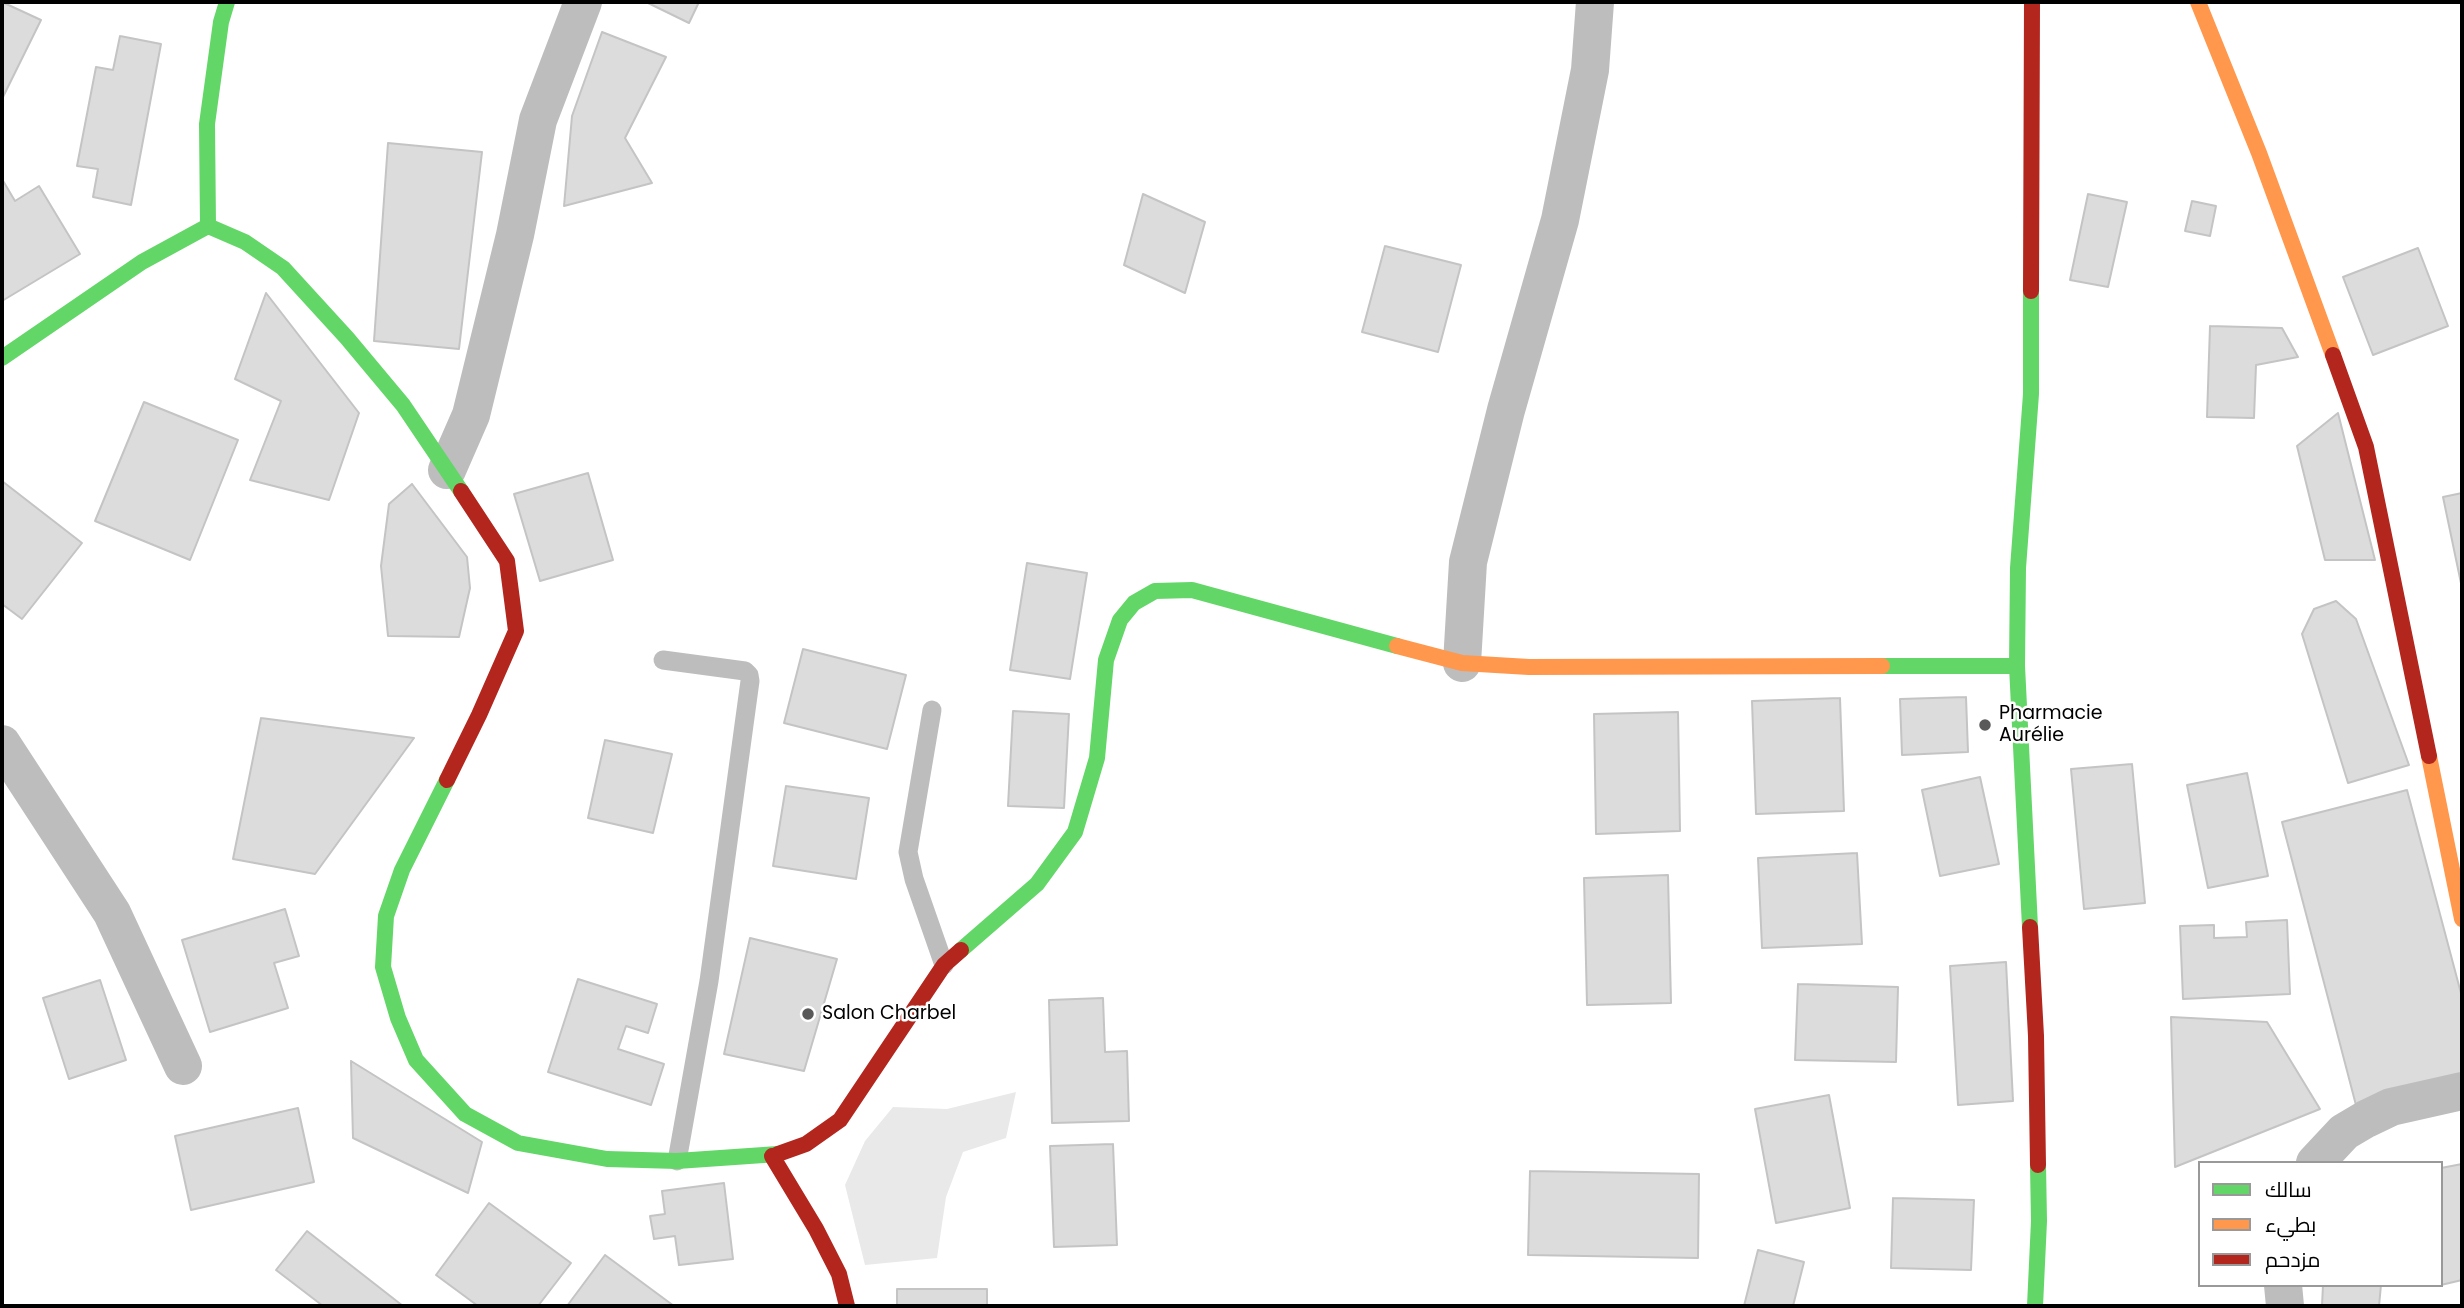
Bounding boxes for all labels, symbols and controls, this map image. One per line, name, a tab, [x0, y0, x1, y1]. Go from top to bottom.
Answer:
place label: Pharmacie Aurélie	[1999, 703, 2102, 747]
marker: Pharmacie Aurélie	[1977, 717, 1993, 733]
place label: Salon Charbel	[822, 1003, 956, 1025]
marker: Salon Charbel	[800, 1006, 816, 1022]
legend	[2198, 1161, 2443, 1287]
text: سالك	[2265, 1175, 2312, 1204]
text: بطيء	[2265, 1210, 2316, 1239]
text: مزدحم	[2265, 1245, 2320, 1274]

